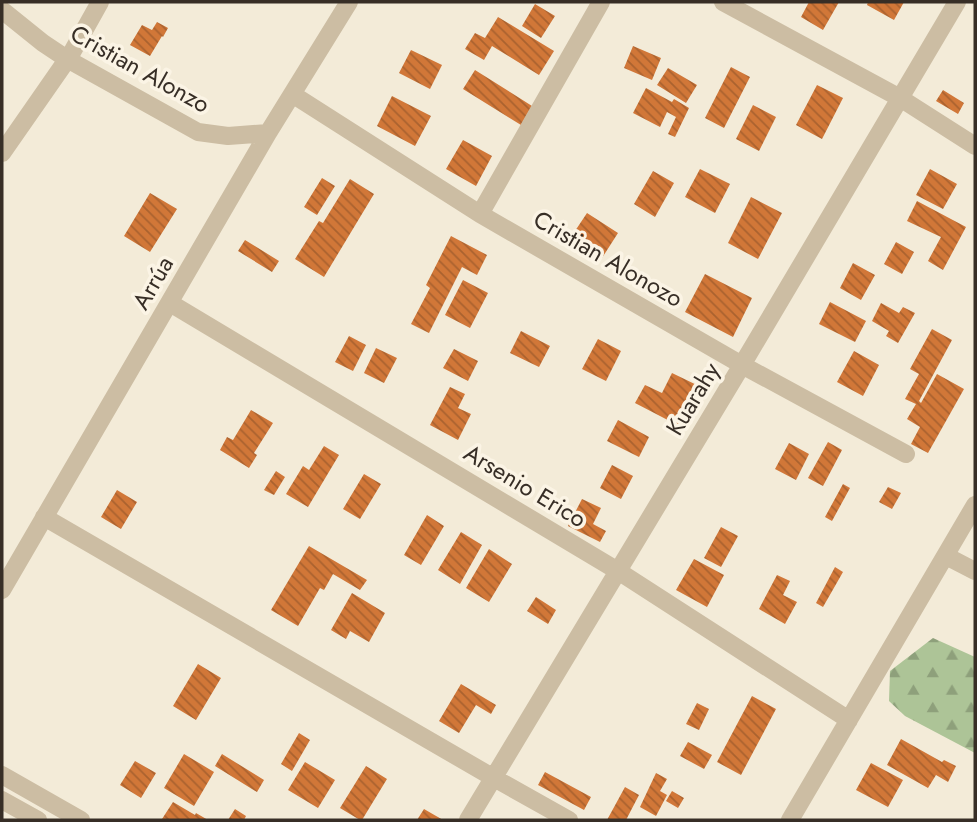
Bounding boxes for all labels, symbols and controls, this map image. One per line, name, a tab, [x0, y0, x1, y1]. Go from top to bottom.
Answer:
street label: Cristian Alonzo	[64, 16, 216, 121]
street label: Cristian Alonozo	[527, 202, 690, 316]
street label: Arrúa	[123, 250, 182, 316]
street label: Kuarahy	[657, 355, 728, 442]
street label: Arsenio Erico	[457, 435, 593, 536]

